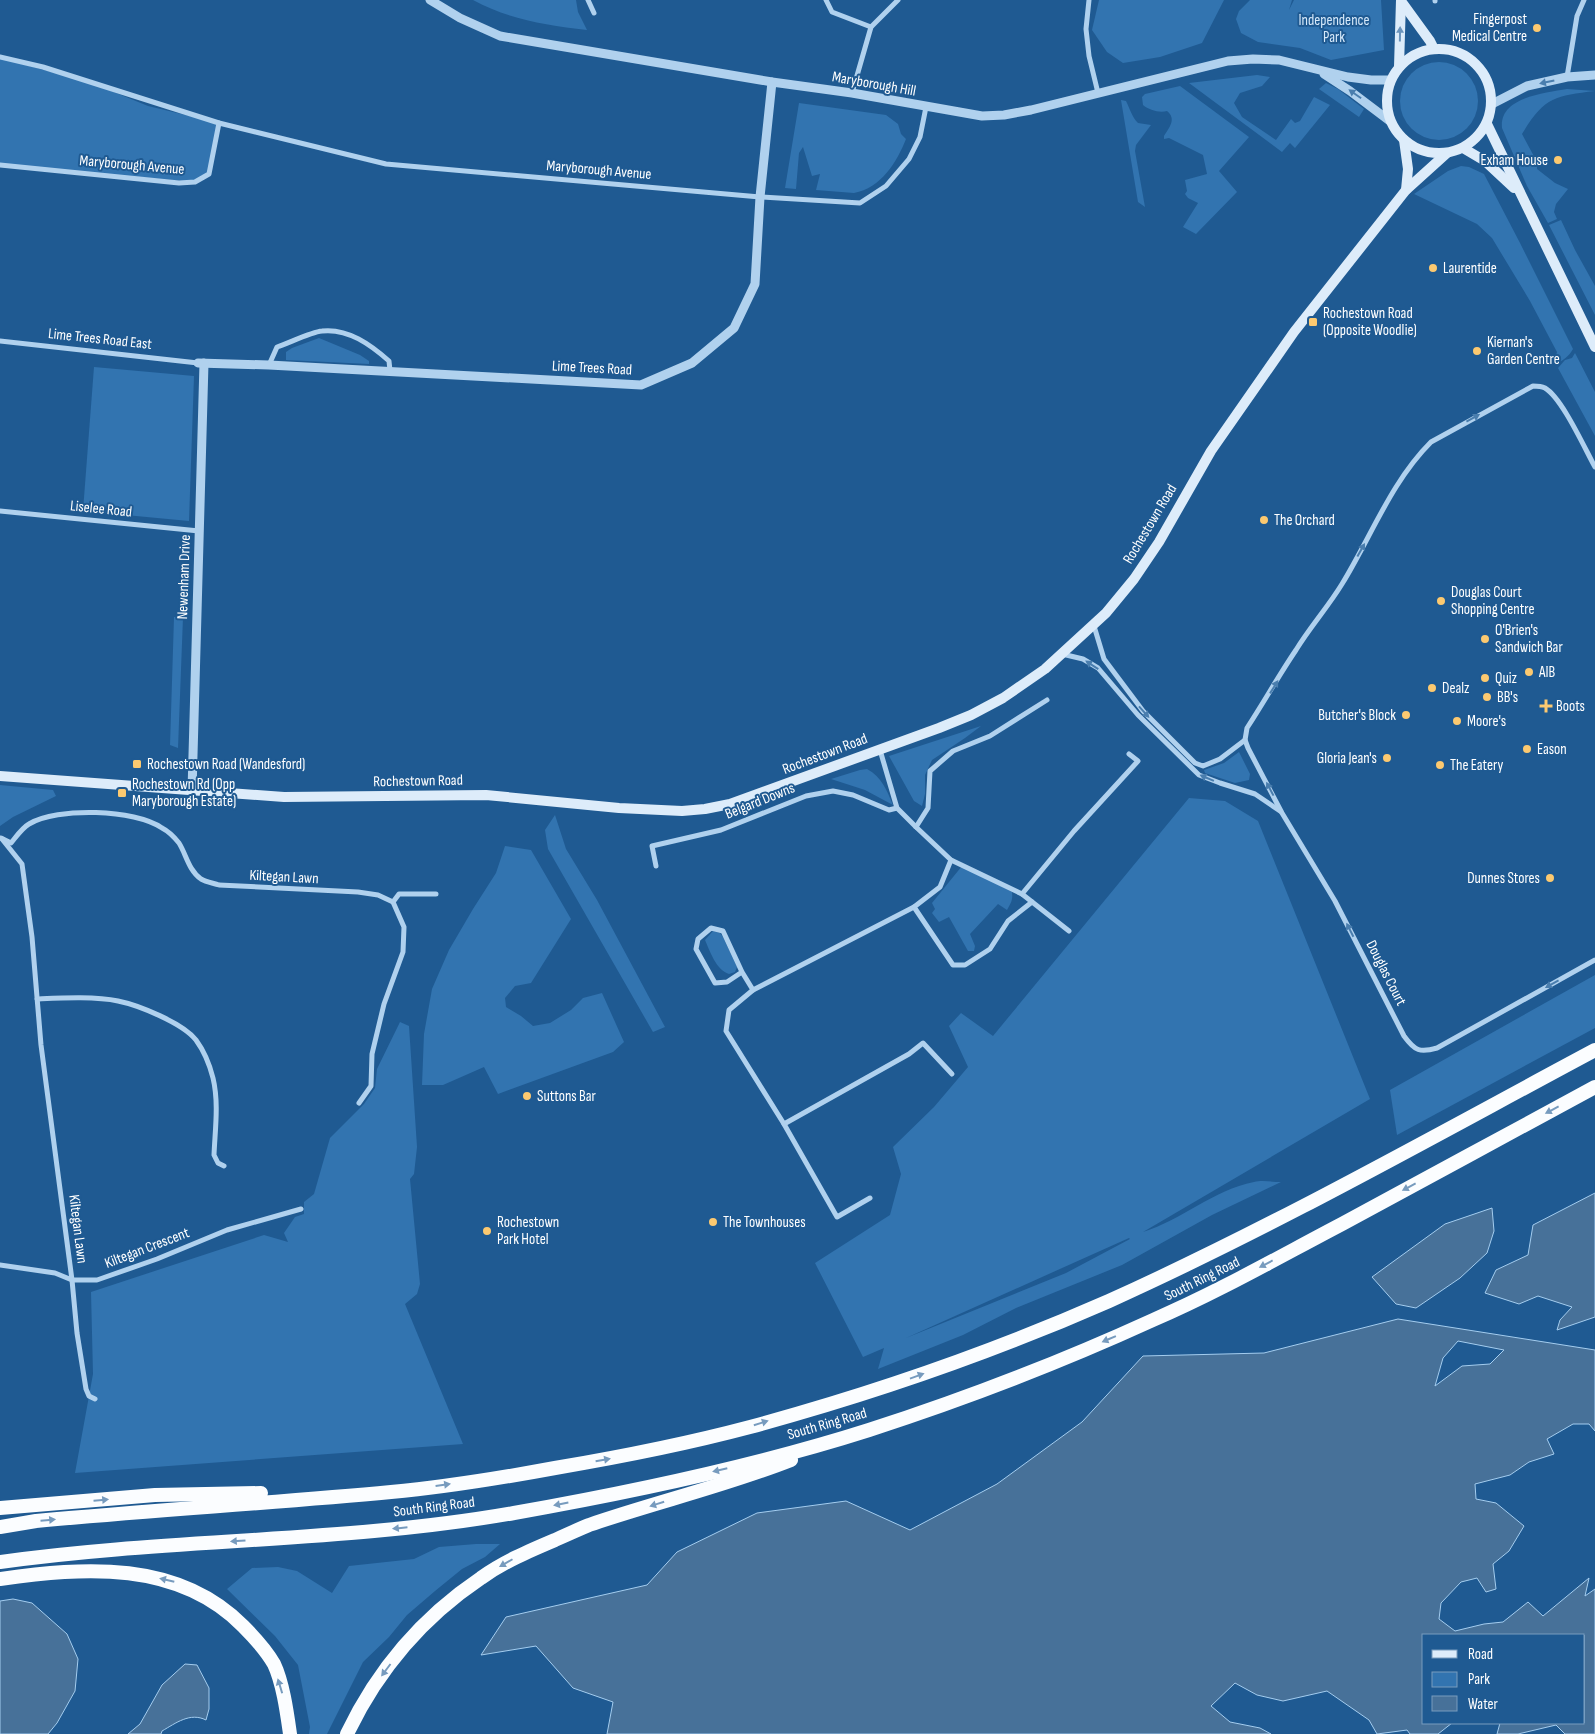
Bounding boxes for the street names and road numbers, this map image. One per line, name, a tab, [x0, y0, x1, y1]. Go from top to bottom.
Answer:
street label: Maryborough Hill	[831, 67, 917, 101]
street label: Maryborough Avenue	[79, 151, 185, 179]
street label: Maryborough Avenue	[546, 156, 652, 184]
street label: Lime Trees Road East	[47, 324, 153, 354]
street label: Lime Trees Road	[551, 356, 633, 380]
street label: Rochestown Road	[1119, 481, 1181, 567]
street label: Liselee Road	[69, 496, 133, 522]
street label: Newenham Drive	[173, 534, 195, 620]
street label: Rochestown Road	[780, 729, 870, 779]
street label: Rochestown Road	[373, 771, 463, 791]
street label: Belgard Downs	[722, 778, 798, 824]
street label: Kiltegan Lawn	[249, 866, 319, 888]
street label: Douglas Court	[1361, 937, 1411, 1009]
street label: Kiltegan Lawn	[64, 1193, 92, 1265]
street label: Kiltegan Crescent	[102, 1223, 192, 1273]
street label: South Ring Road	[1161, 1253, 1243, 1305]
street label: South Ring Road	[785, 1404, 869, 1444]
street label: South Ring Road	[392, 1493, 476, 1521]

